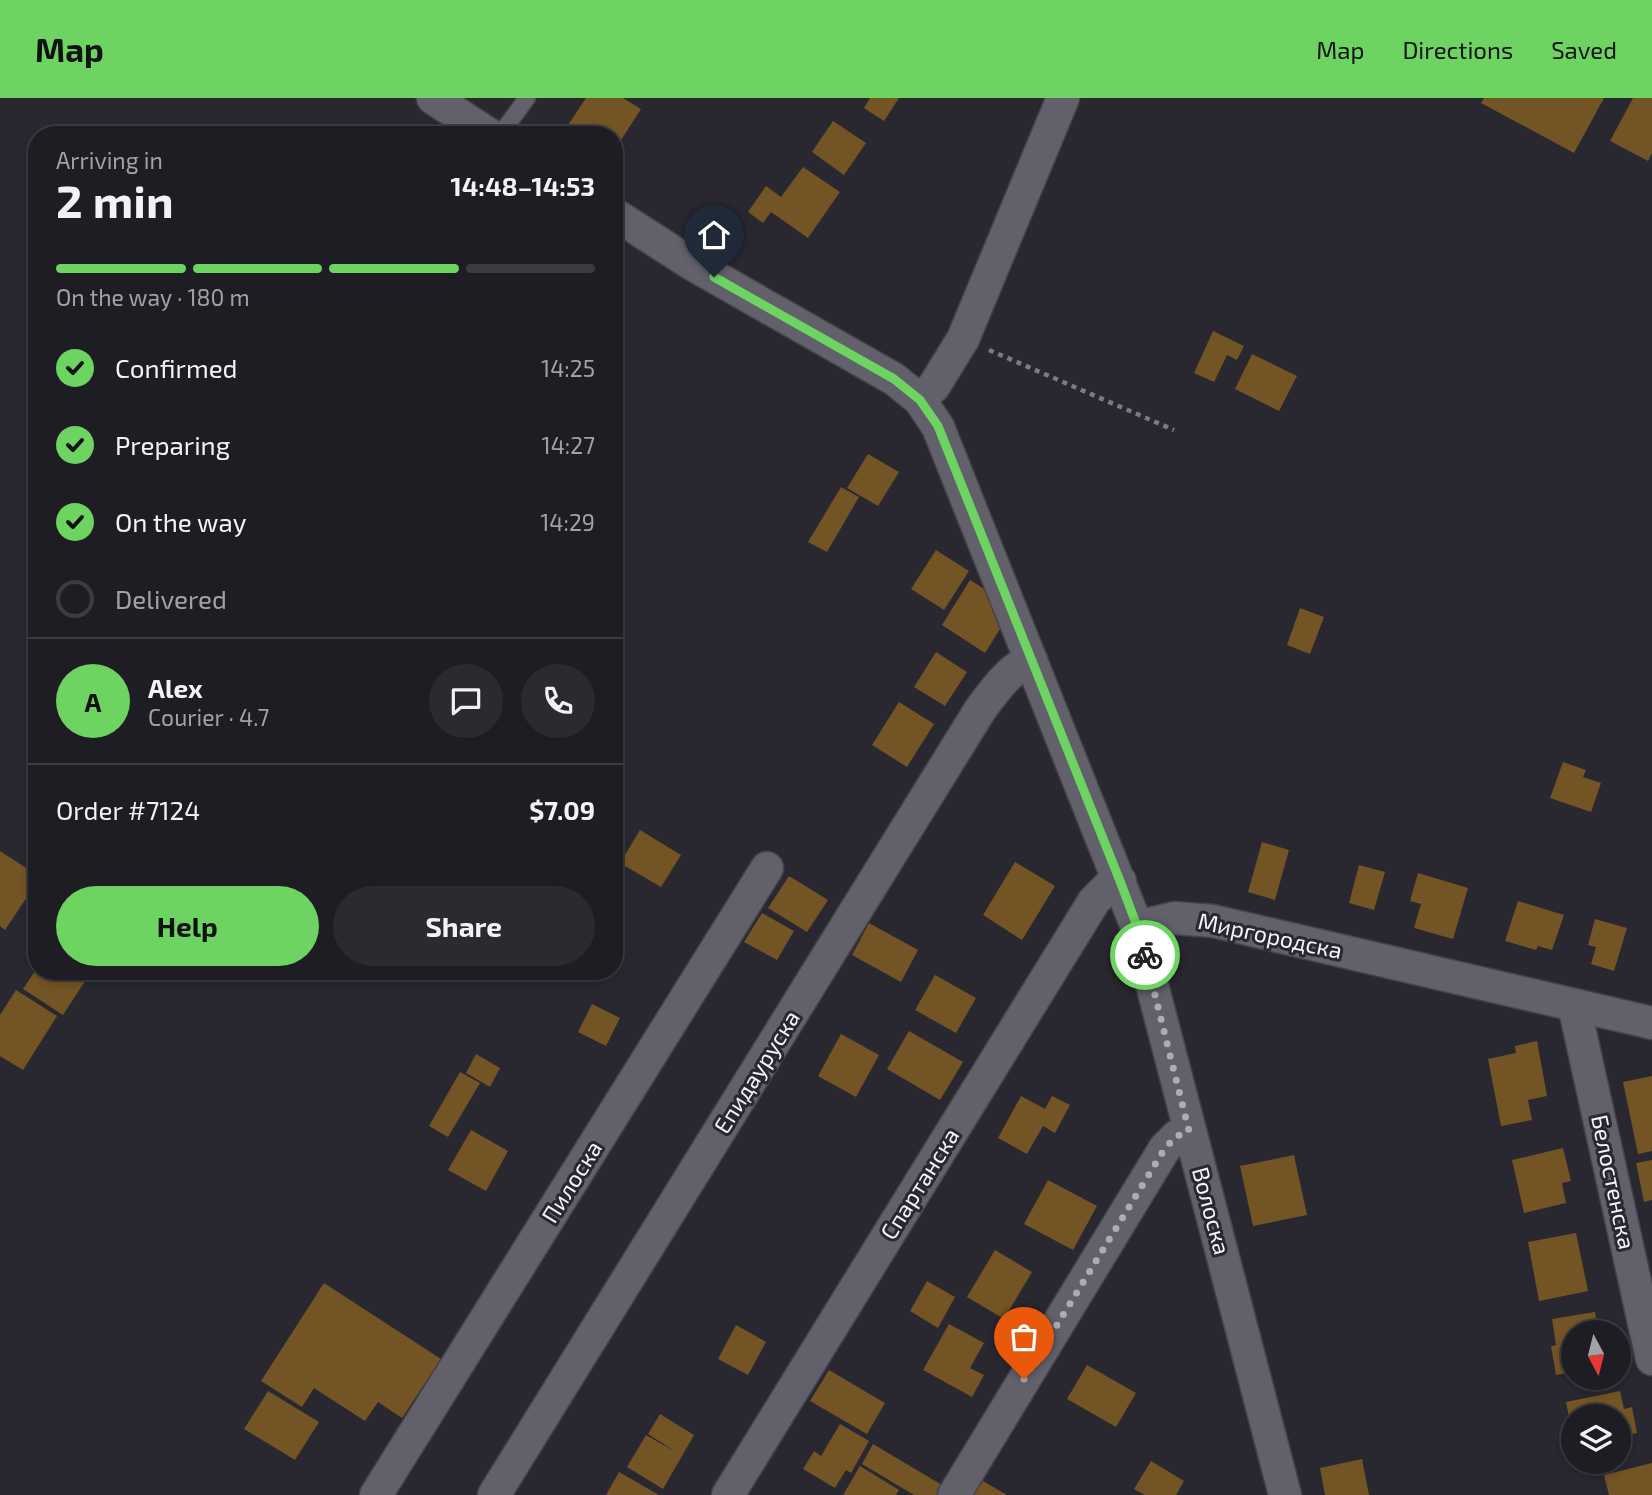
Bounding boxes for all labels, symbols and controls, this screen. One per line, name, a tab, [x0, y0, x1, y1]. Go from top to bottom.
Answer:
text: Map	[35, 29, 104, 69]
text: Map	[1316, 35, 1364, 64]
text: Directions	[1402, 35, 1513, 64]
text: Saved	[1551, 35, 1617, 64]
text: Arriving in	[56, 146, 163, 174]
text: 14:48–14:53	[450, 170, 595, 201]
text: 2 min	[56, 172, 174, 227]
pin	[684, 205, 744, 277]
icon: home	[695, 216, 733, 254]
text: On the way · 180 m	[56, 283, 250, 311]
icon: check	[56, 349, 94, 387]
text: Confirmed	[115, 352, 238, 383]
text: 14:25	[541, 354, 595, 382]
icon: check	[56, 426, 94, 464]
text: Preparing	[115, 429, 230, 460]
text: 14:27	[542, 431, 595, 459]
icon: check	[56, 503, 94, 541]
text: On the way	[115, 506, 246, 537]
text: 14:29	[540, 508, 595, 536]
text: Delivered	[115, 583, 227, 614]
button: chat	[429, 664, 503, 738]
button: phone	[521, 664, 595, 738]
text: Alex	[148, 672, 203, 703]
text: A	[85, 686, 101, 717]
text: Courier · 4.7	[148, 703, 269, 731]
text: Order #7124	[56, 794, 200, 825]
text: $7.09	[529, 794, 595, 825]
button: Help	[56, 886, 319, 966]
button: Share	[333, 886, 595, 966]
street label: Миргородска	[1196, 906, 1345, 964]
courier	[1110, 920, 1180, 990]
icon: bike	[1126, 936, 1164, 974]
street label: Епидауруска	[707, 1005, 806, 1139]
street label: Белостенска	[1586, 1112, 1642, 1252]
street label: Спартанска	[874, 1123, 964, 1244]
street label: Пилоска	[535, 1135, 607, 1228]
street label: Волоска	[1187, 1164, 1237, 1258]
pin	[994, 1307, 1054, 1379]
icon: bag	[1005, 1318, 1043, 1356]
north arrow	[1561, 1320, 1631, 1390]
map controls	[1561, 1320, 1631, 1474]
button: layers	[1561, 1404, 1631, 1474]

